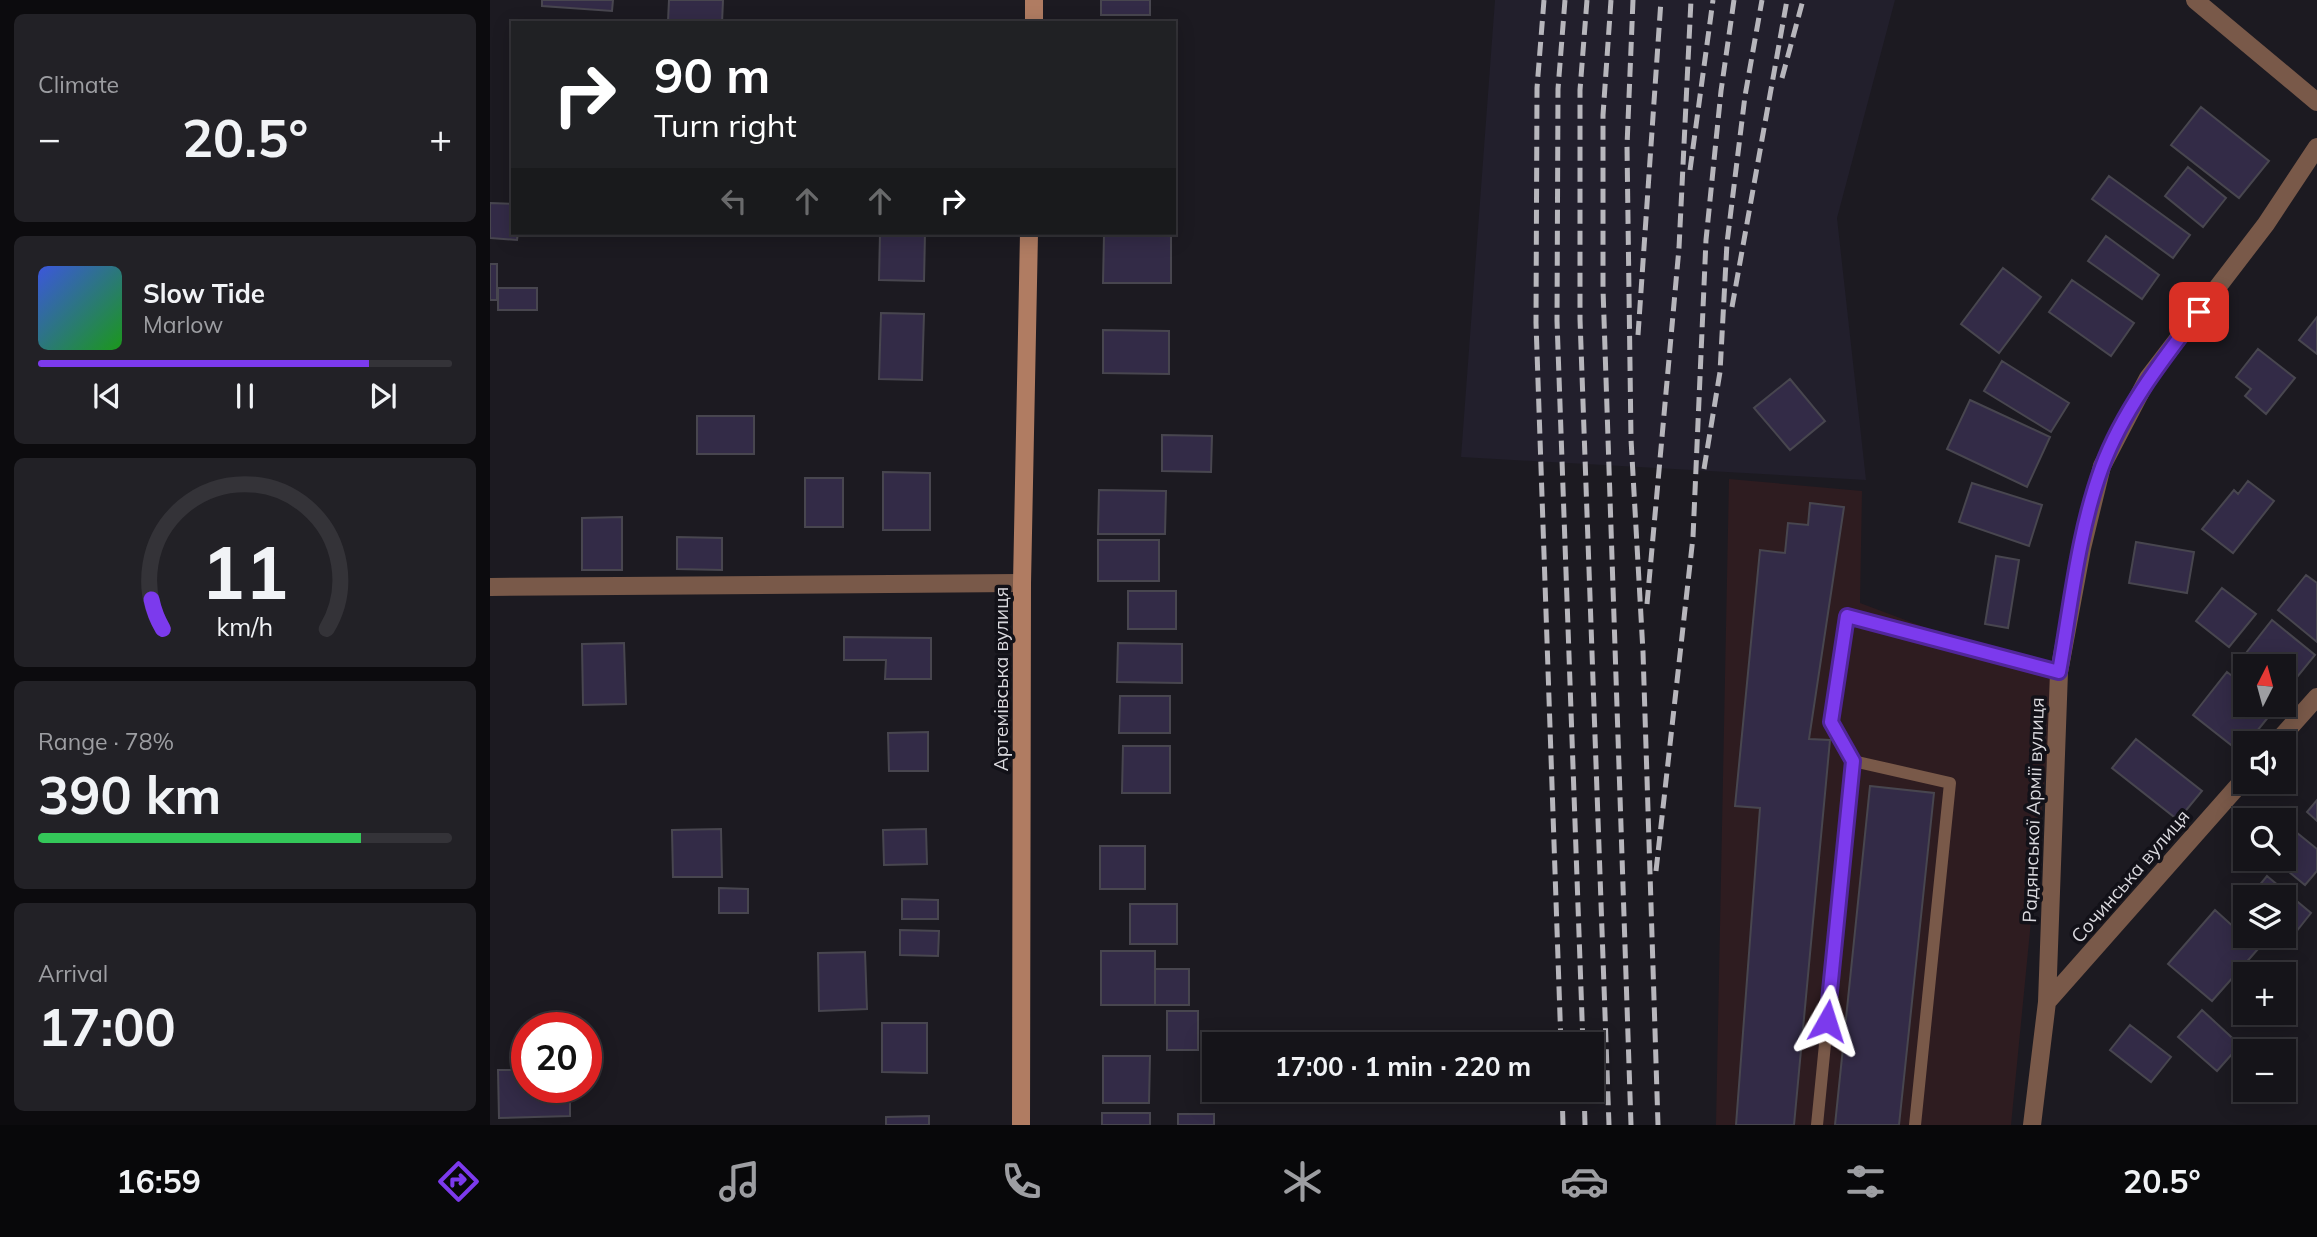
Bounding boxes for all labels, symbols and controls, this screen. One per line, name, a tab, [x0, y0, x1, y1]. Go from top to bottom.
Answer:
text: 90 m	[654, 44, 770, 105]
icon: right	[539, 49, 630, 140]
text: Climate	[38, 70, 119, 99]
text: 20.5°	[182, 105, 308, 170]
text: Turn right	[654, 105, 797, 145]
text: −	[38, 114, 61, 162]
text: +	[429, 114, 452, 162]
icon: left	[715, 182, 753, 220]
icon: ahead	[788, 182, 826, 220]
icon: ahead	[861, 182, 899, 220]
icon: right	[934, 182, 972, 220]
text: Slow Tide	[143, 277, 265, 310]
pin	[2169, 282, 2229, 342]
icon: arrive	[2180, 293, 2218, 331]
text: Marlow	[143, 310, 223, 339]
icon: previous	[88, 377, 126, 415]
icon: pause	[226, 377, 264, 415]
icon: next	[364, 377, 402, 415]
text: 11	[201, 526, 289, 617]
street label: Артемівська вулиця	[989, 587, 1013, 771]
text: km/h	[217, 610, 273, 641]
north arrow	[2233, 654, 2296, 718]
map controls	[2233, 654, 2296, 1102]
street label: Радянської Армії вулиця	[2017, 697, 2049, 923]
text: Range · 78%	[38, 727, 174, 756]
button: sound	[2233, 731, 2296, 794]
text: 390 km	[38, 762, 221, 827]
street label: Сочинська вулиця	[2066, 804, 2194, 948]
button: search	[2233, 808, 2296, 871]
button: layers	[2233, 885, 2296, 948]
text: Arrival	[38, 959, 108, 988]
button: +	[2233, 962, 2296, 1025]
position arrow	[1790, 984, 1864, 1058]
text: 17:00	[38, 994, 176, 1059]
speed limit sign: 20	[511, 1012, 602, 1103]
button: −	[2233, 1039, 2296, 1102]
text: 17:00 · 1 min · 220 m	[1275, 1050, 1531, 1083]
icon: directions	[434, 1157, 483, 1206]
icon: music	[715, 1157, 764, 1206]
icon: phone	[997, 1157, 1046, 1206]
icon: climate	[1278, 1157, 1327, 1206]
icon: car	[1560, 1157, 1609, 1206]
icon: filters	[1841, 1157, 1890, 1206]
text: 16:59	[116, 1161, 201, 1201]
text: 20.5°	[2123, 1161, 2201, 1201]

